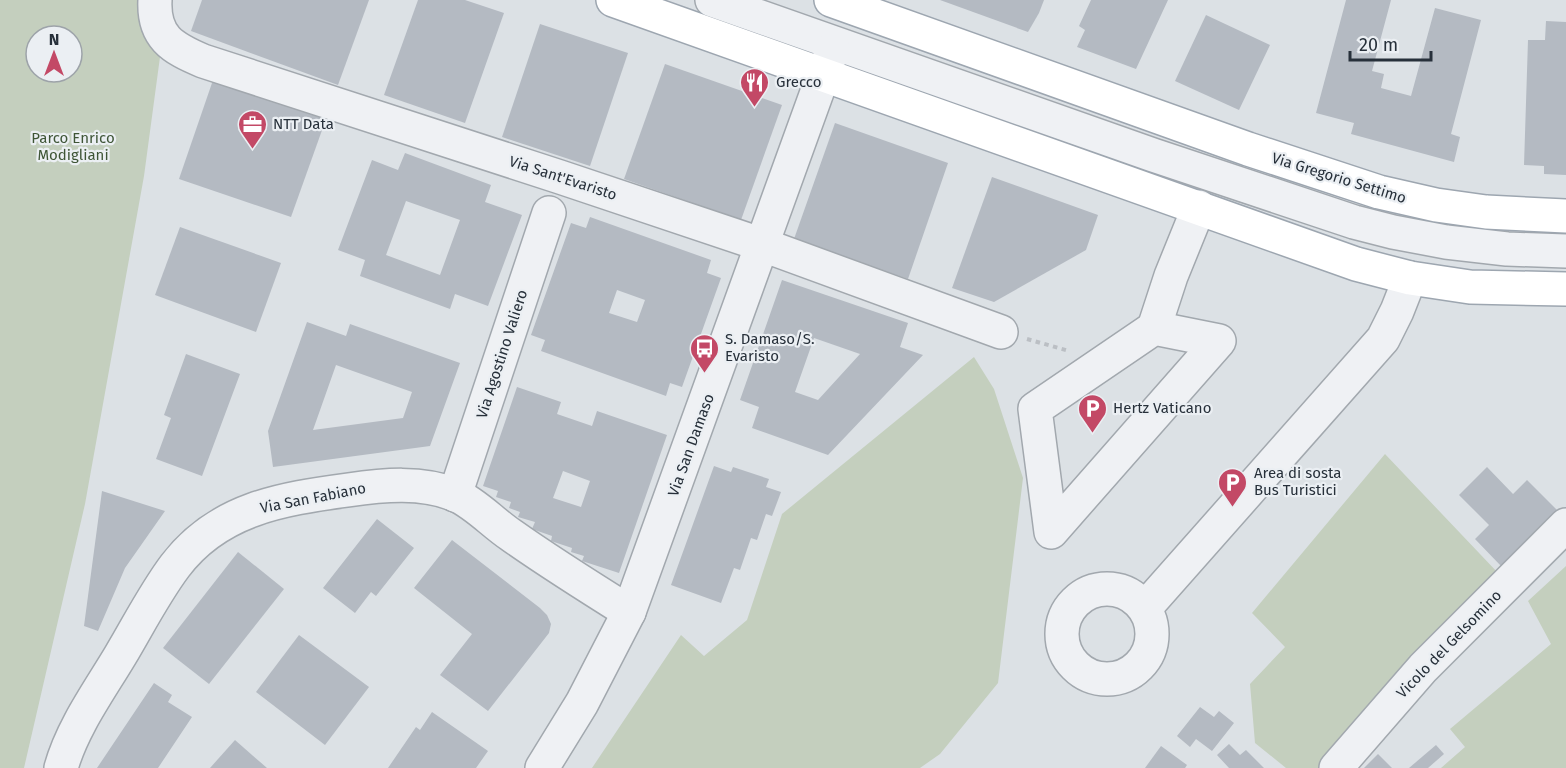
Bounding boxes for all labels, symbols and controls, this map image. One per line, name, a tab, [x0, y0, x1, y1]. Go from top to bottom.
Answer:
north arrow	[24, 24, 84, 84]
scale bar	[1350, 24, 1431, 62]
text: N	[49, 30, 59, 49]
text: 20 m	[1359, 34, 1398, 56]
restaurant icon: Grecco	[739, 66, 771, 108]
place label: Grecco	[776, 73, 821, 91]
office icon: NTT Data	[236, 108, 268, 150]
place label: NTT Data	[273, 115, 334, 133]
park label: Parco Enrico Modigliani	[31, 129, 115, 164]
street label: Via Gregorio Settimo	[1270, 149, 1408, 207]
street label: Via Sant'Evaristo	[507, 152, 619, 204]
street label: Via Agostino Valiero	[473, 287, 531, 421]
place label: S. Damaso/S. Evaristo	[725, 330, 815, 365]
bus stop icon: S. Damaso/S. Evaristo	[688, 332, 720, 374]
street label: Via San Damaso	[664, 391, 718, 499]
parking icon: Hertz Vaticano	[1076, 392, 1108, 434]
place label: Hertz Vaticano	[1113, 399, 1211, 417]
place label: Area di sosta Bus Turistici	[1254, 464, 1342, 499]
parking icon: Area di sosta Bus Turistici	[1217, 466, 1249, 508]
street label: Via San Fabiano	[259, 479, 367, 517]
street label: Vicolo del Gelsomino	[1393, 586, 1505, 702]

